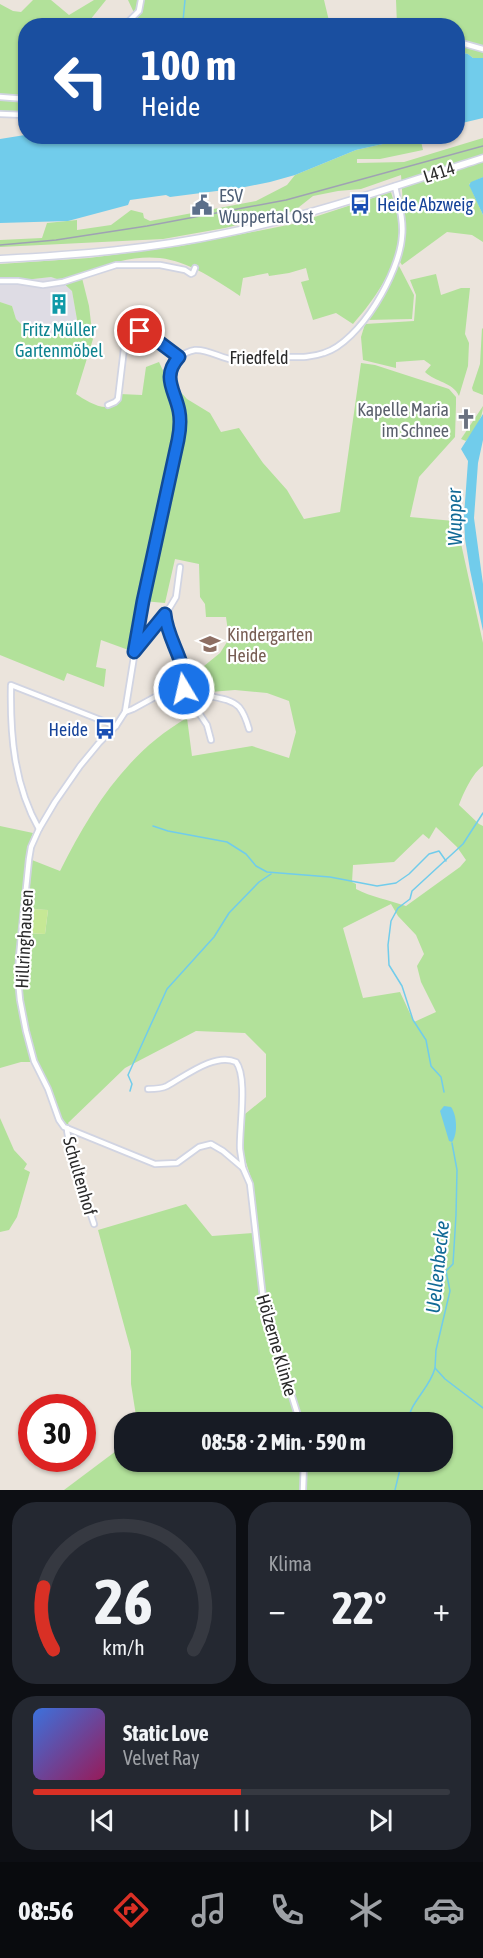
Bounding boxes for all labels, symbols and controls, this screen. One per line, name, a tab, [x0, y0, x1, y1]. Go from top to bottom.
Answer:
text: 100 m	[141, 41, 236, 89]
icon: left	[42, 42, 120, 120]
text: Heide	[141, 91, 200, 122]
street label: L414	[420, 157, 458, 187]
place label: ESV Wuppertal Ost	[219, 185, 314, 227]
bus stop icon: Heide Abzweig	[348, 192, 372, 216]
public building icon: ESV Wuppertal Ost	[190, 193, 214, 217]
place label: Heide Abzweig	[377, 194, 473, 215]
building icon: Fritz Müller Gartenmöbel	[47, 292, 71, 316]
pin	[114, 305, 165, 356]
icon: arrive	[123, 314, 156, 347]
place label: Fritz Müller Gartenmöbel	[15, 319, 103, 361]
street label: Friedfeld	[229, 347, 289, 368]
place label: Kapelle Maria im Schnee	[357, 399, 449, 441]
church icon: Kapelle Maria im Schnee	[454, 407, 478, 431]
water label: Wupper	[442, 487, 466, 546]
place label: Kindergarten Heide	[227, 624, 313, 666]
school or university icon: Kindergarten Heide	[198, 632, 222, 656]
position arrow	[152, 657, 216, 721]
bus stop icon: Heide	[93, 717, 117, 741]
place label: Heide	[49, 719, 88, 740]
street label: Hillringhausen	[11, 889, 37, 989]
street label: Schultenhof	[59, 1134, 101, 1218]
water label: Uellenbecke	[421, 1220, 453, 1314]
street label: Hölzerne Klinke	[252, 1292, 302, 1398]
speed limit sign: 30	[18, 1394, 96, 1472]
text: 08:58 · 2 Min. · 590 m	[201, 1429, 366, 1455]
text: Klima	[269, 1552, 312, 1575]
text: 26	[94, 1566, 153, 1637]
text: 22°	[332, 1582, 387, 1634]
text: −	[269, 1590, 286, 1628]
text: +	[433, 1590, 450, 1628]
text: km/h	[102, 1635, 145, 1660]
text: Static Love	[123, 1720, 209, 1746]
text: Velvet Ray	[123, 1746, 200, 1769]
icon: previous	[86, 1804, 119, 1837]
icon: pause	[225, 1804, 258, 1837]
icon: next	[364, 1804, 397, 1837]
icon: directions	[110, 1889, 152, 1931]
icon: music	[188, 1889, 230, 1931]
icon: phone	[266, 1889, 308, 1931]
icon: climate	[345, 1889, 387, 1931]
icon: car	[423, 1889, 465, 1931]
text: 08:56	[18, 1895, 74, 1926]

